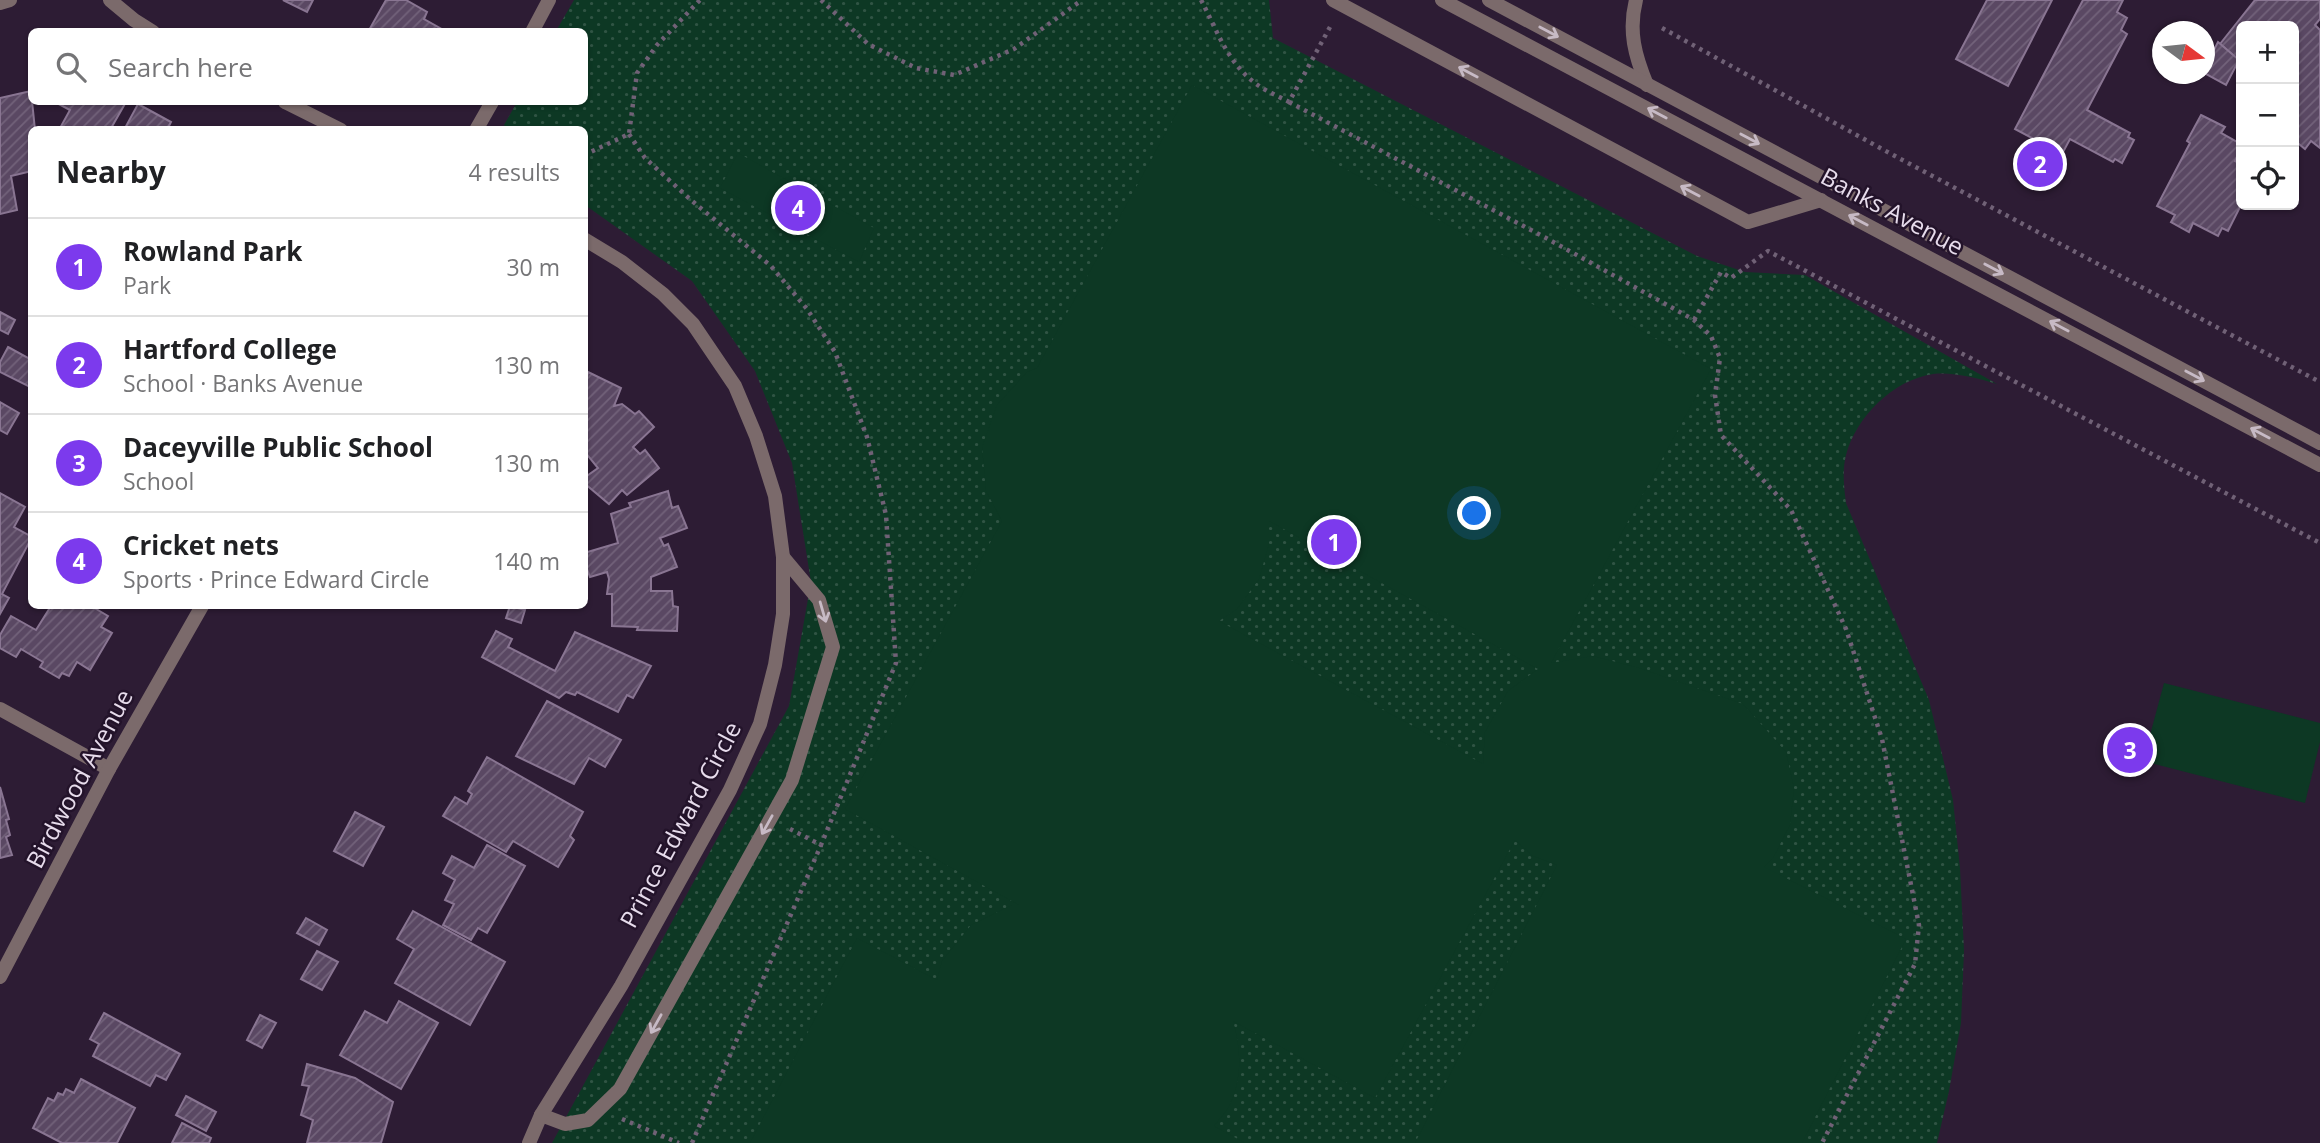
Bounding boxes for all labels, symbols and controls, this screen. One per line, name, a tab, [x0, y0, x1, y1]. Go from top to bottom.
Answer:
north arrow	[2152, 21, 2215, 84]
map controls	[2236, 21, 2299, 210]
button: +	[2236, 21, 2299, 84]
one-way arrow	[1538, 26, 1559, 39]
search box	[28, 28, 588, 105]
icon: search	[52, 48, 90, 86]
text: Search here	[108, 49, 253, 85]
one-way arrow	[1458, 65, 1479, 78]
button: −	[2236, 84, 2299, 147]
one-way arrow	[1647, 106, 1668, 119]
one-way arrow	[1739, 133, 1760, 146]
pin: 2	[2017, 138, 2063, 190]
button: locate	[2236, 147, 2299, 210]
text: Nearby	[56, 151, 166, 192]
text: 4 results	[469, 156, 560, 188]
street label: Banks Avenue	[1815, 159, 1970, 262]
pin: 4	[775, 182, 821, 234]
one-way arrow	[1680, 184, 1701, 197]
one-way arrow	[1848, 212, 1869, 226]
text: Rowland Park	[123, 233, 302, 269]
text: 1	[72, 251, 86, 283]
text: 30 m	[506, 251, 560, 283]
one-way arrow	[1983, 263, 2004, 277]
text: Park	[123, 269, 171, 301]
one-way arrow	[2049, 319, 2070, 333]
text: Hartford College	[123, 331, 337, 367]
text: 2	[72, 349, 86, 381]
text: 130 m	[493, 349, 560, 381]
text: School · Banks Avenue	[123, 367, 363, 399]
one-way arrow	[2184, 370, 2204, 384]
one-way arrow	[2250, 426, 2271, 439]
text: Daceyville Public School	[123, 429, 433, 465]
text: 3	[72, 447, 86, 479]
text: 130 m	[493, 447, 560, 479]
text: School	[123, 465, 194, 497]
your location	[1457, 496, 1491, 530]
pin: 1	[1311, 516, 1357, 568]
text: Cricket nets	[123, 527, 279, 563]
text: 4	[72, 545, 86, 577]
text: 140 m	[493, 545, 560, 577]
text: Sports · Prince Edward Circle	[123, 563, 429, 595]
one-way arrow	[817, 600, 830, 622]
street label: Birdwood Avenue	[18, 683, 140, 873]
street label: Prince Edward Circle	[611, 715, 748, 933]
pin: 3	[2107, 724, 2153, 776]
one-way arrow	[760, 814, 773, 835]
one-way arrow	[649, 1013, 662, 1034]

